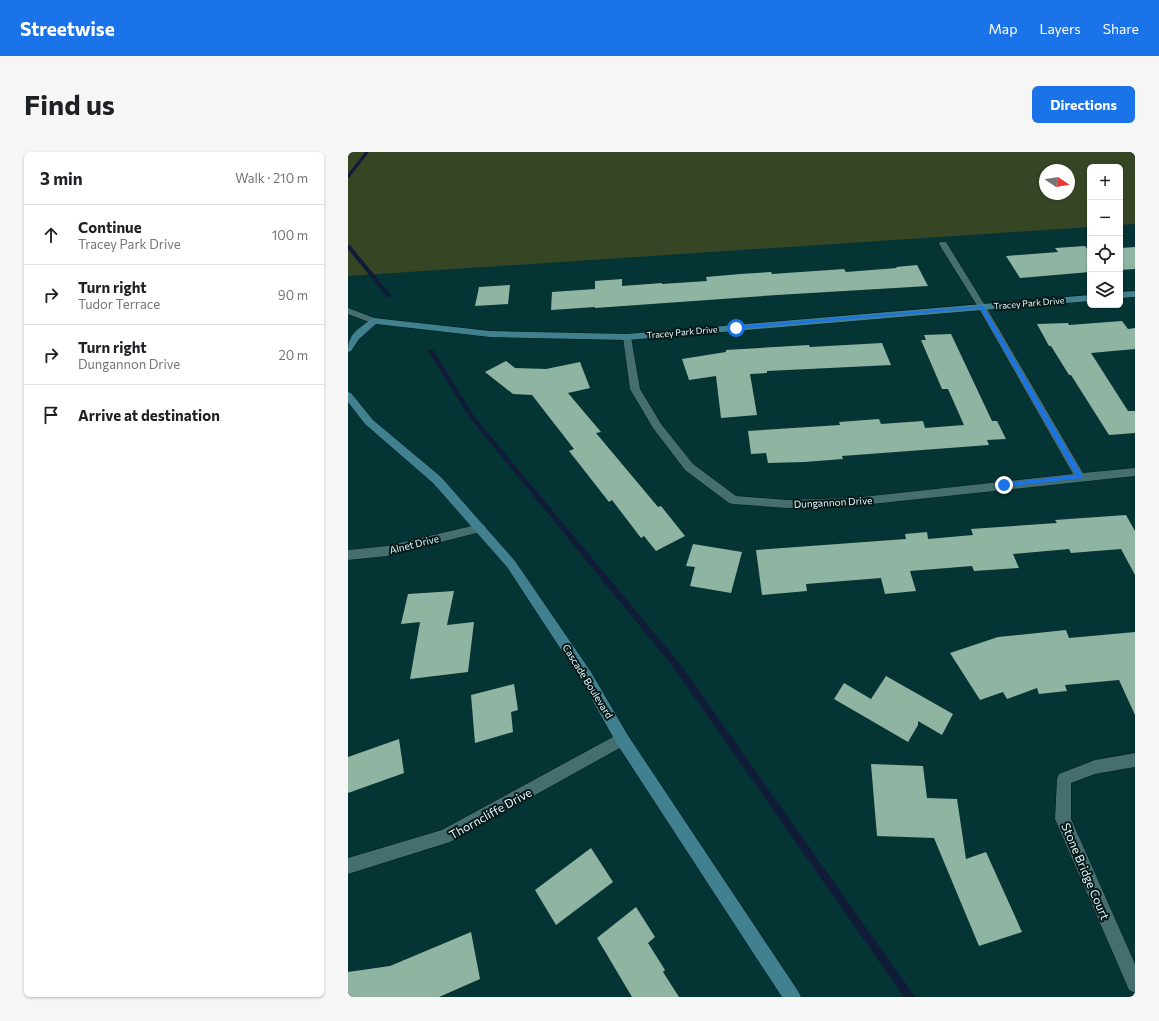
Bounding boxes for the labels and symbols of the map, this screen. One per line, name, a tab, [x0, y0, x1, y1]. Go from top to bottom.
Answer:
north arrow	[1039, 164, 1075, 200]
street label: Tracey Park Drive	[993, 294, 1065, 312]
route start	[727, 319, 745, 337]
street label: Tracey Park Drive	[646, 323, 718, 341]
route end	[995, 476, 1013, 494]
street label: Dungannon Drive	[793, 494, 873, 510]
street label: Alnet Drive	[388, 532, 440, 556]
street label: Cascade Boulevard	[560, 642, 616, 721]
street label: Thorncliffe Drive	[446, 785, 534, 841]
street label: Stone Bridge Court	[1059, 820, 1113, 922]

